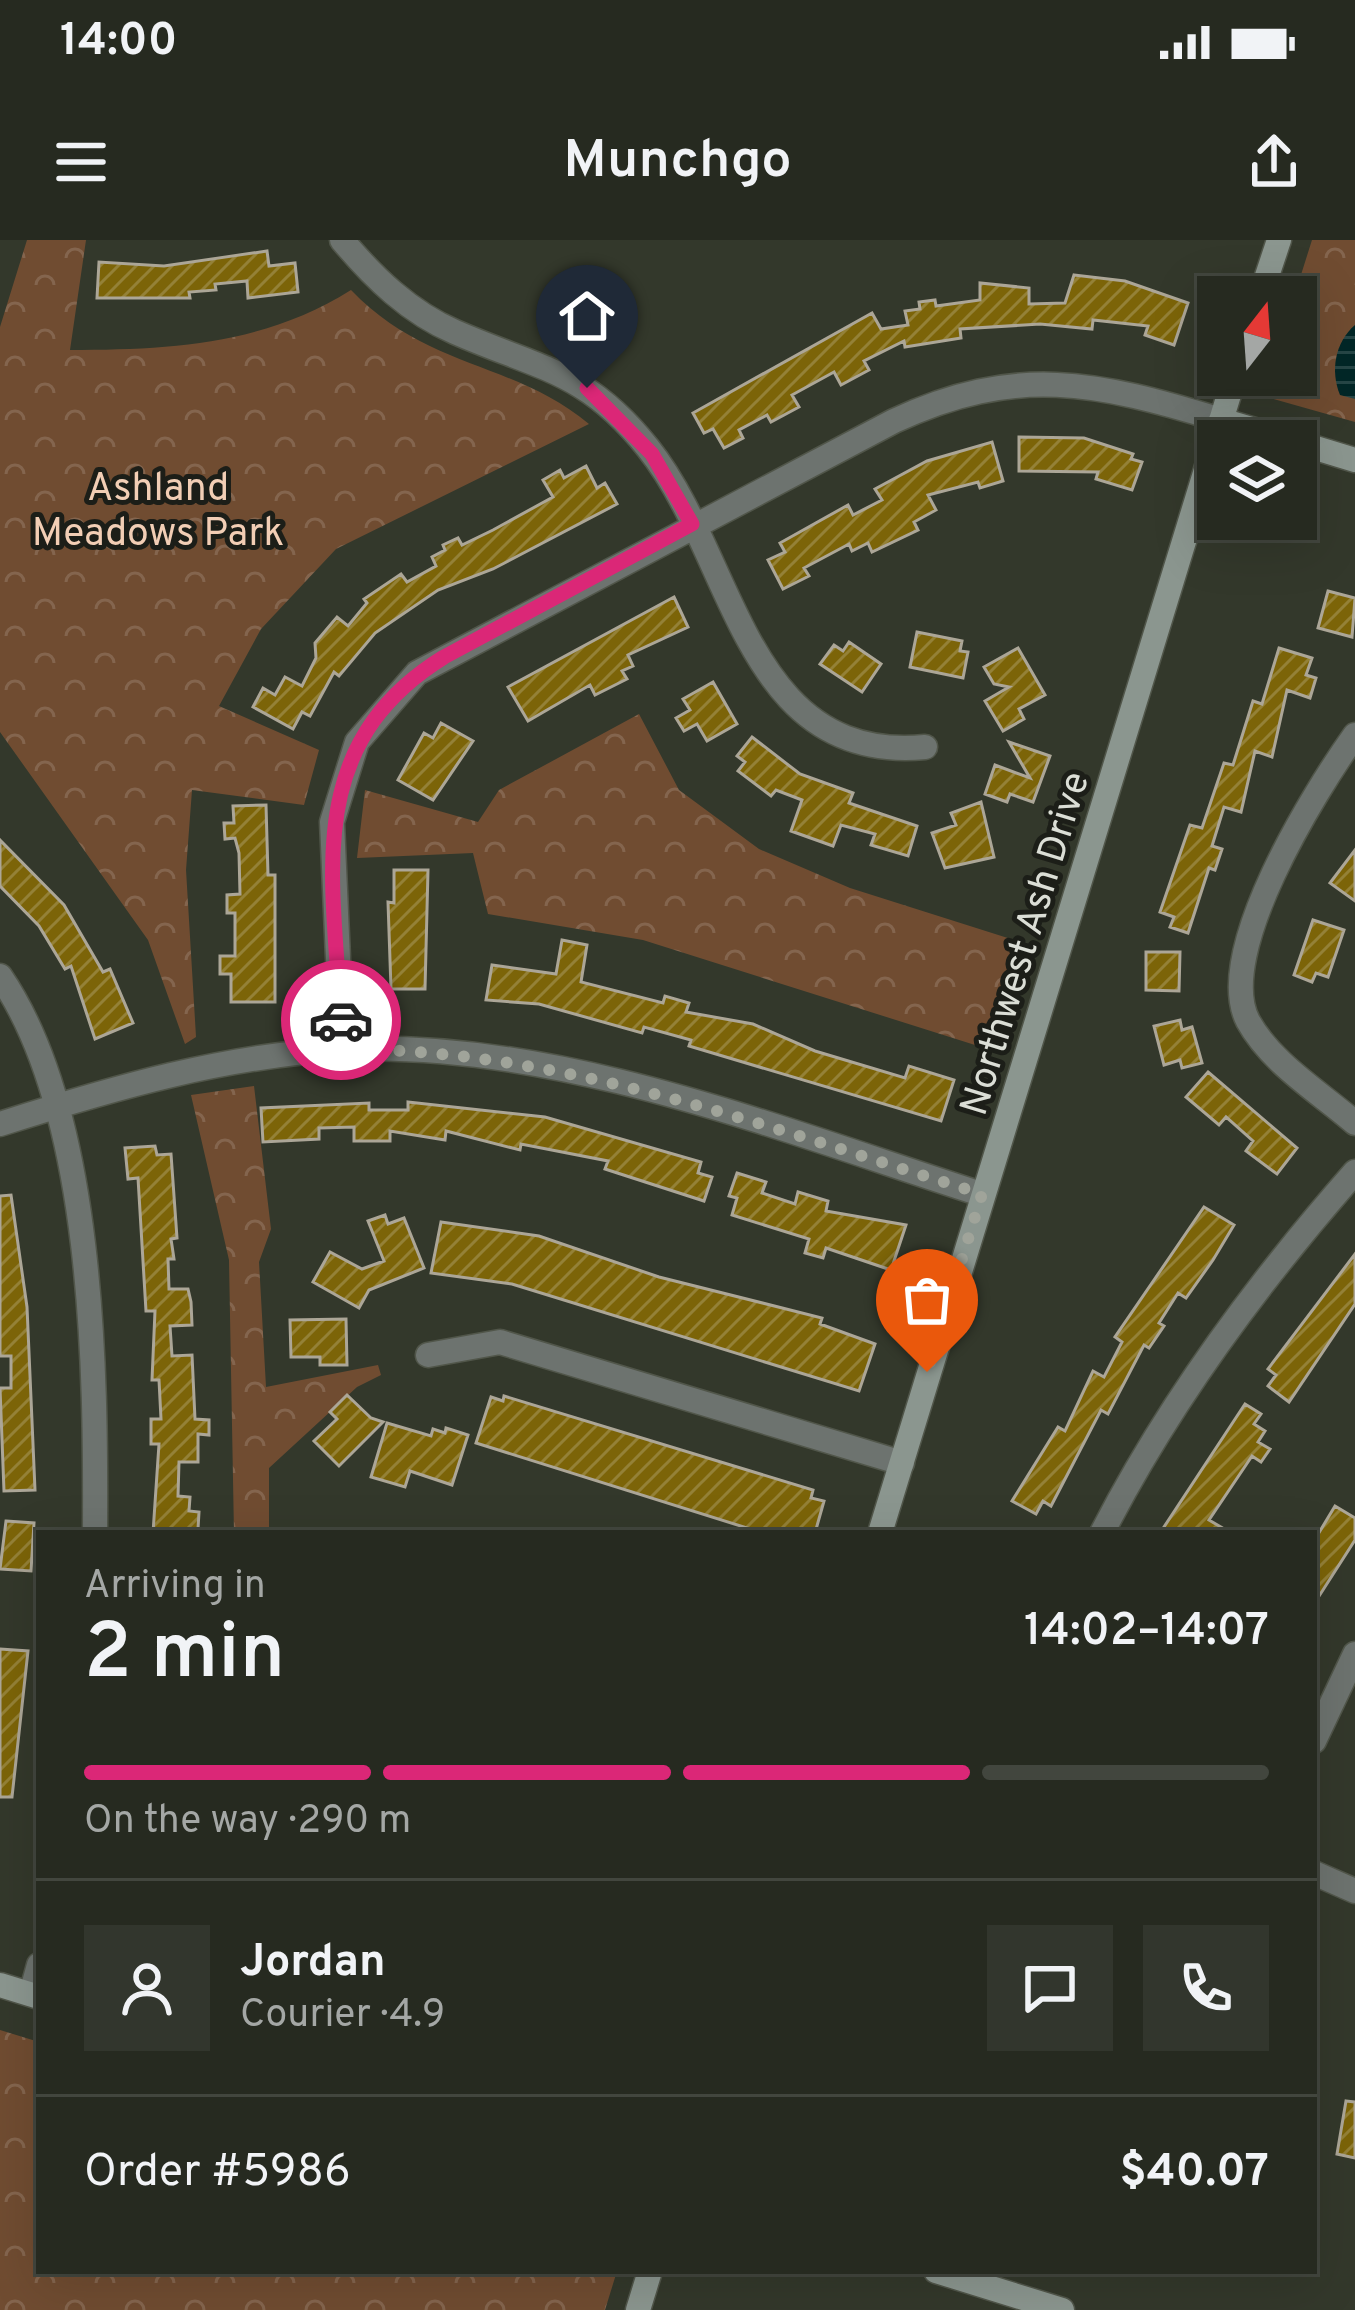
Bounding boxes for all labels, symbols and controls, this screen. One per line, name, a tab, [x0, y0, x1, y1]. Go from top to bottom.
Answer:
text: 14:00	[60, 14, 177, 71]
text: Munchgo	[563, 128, 792, 197]
icon: menu	[48, 129, 114, 195]
icon: share	[1241, 129, 1307, 195]
pin	[536, 265, 638, 388]
north arrow	[1197, 276, 1317, 396]
map controls	[1197, 276, 1317, 540]
icon: home	[554, 283, 620, 349]
button: layers	[1197, 420, 1317, 540]
park label: Ashland Meadows Park	[32, 466, 284, 560]
street label: Northwest Ash Drive	[952, 766, 1103, 1122]
courier	[281, 960, 401, 1080]
icon: car	[308, 987, 374, 1053]
pin	[876, 1249, 978, 1372]
icon: bag	[894, 1267, 960, 1333]
text: Arriving in	[84, 1563, 266, 1612]
text: 14:02–14:07	[1024, 1604, 1269, 1661]
text: 2 min	[84, 1607, 285, 1706]
text: On the way · 290 m	[84, 1798, 411, 1847]
button: person	[84, 1925, 210, 2051]
button: chat	[987, 1925, 1113, 2051]
button: phone	[1143, 1925, 1269, 2051]
text: Jordan	[240, 1935, 386, 1992]
text: Courier · 4.9	[240, 1992, 445, 2041]
text: Order #5986	[84, 2145, 351, 2202]
text: $40.07	[1120, 2145, 1269, 2202]

